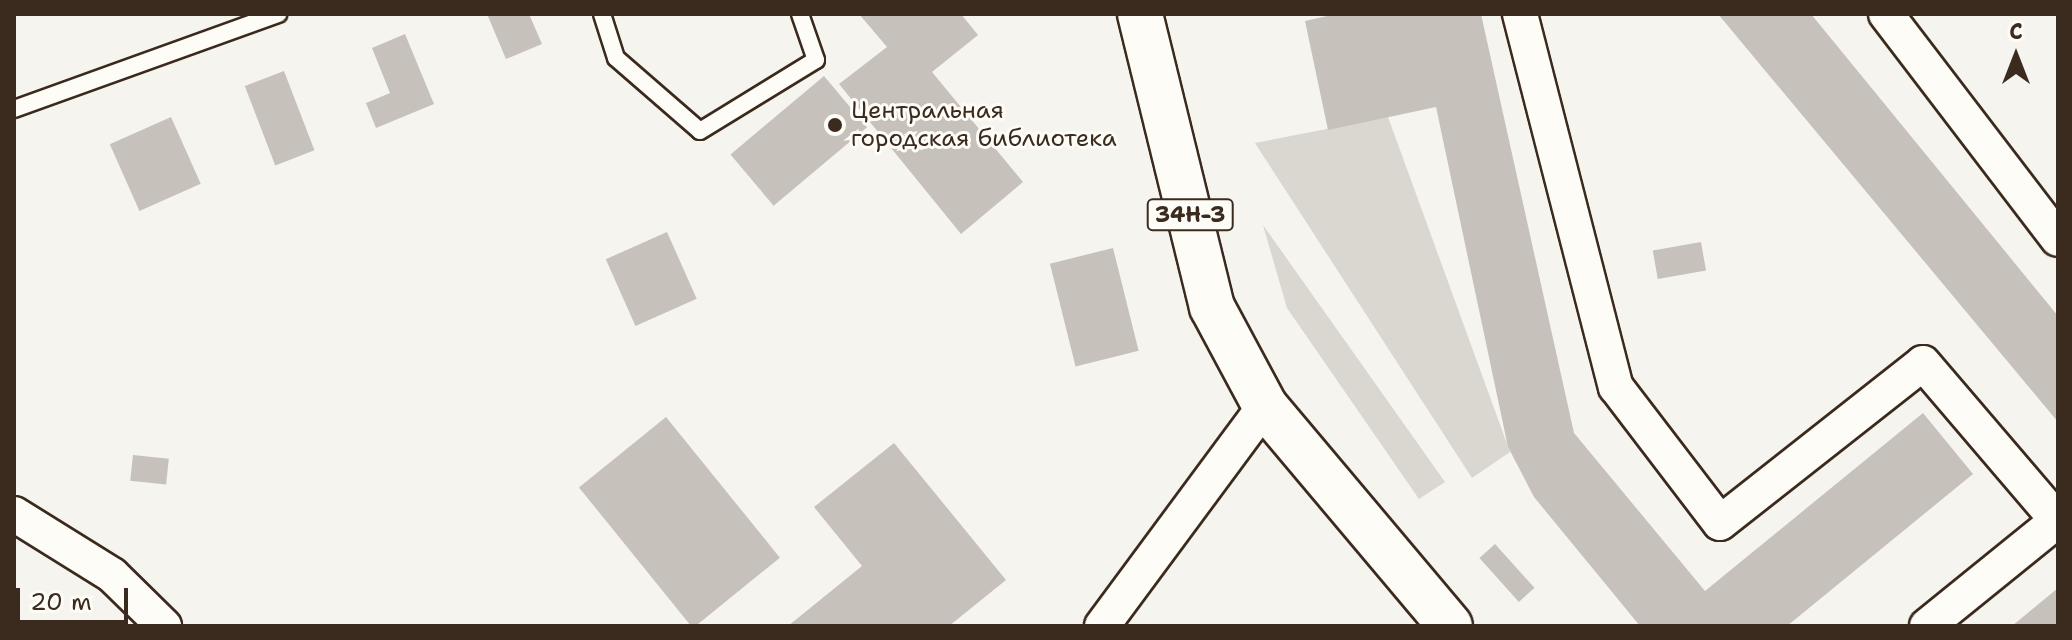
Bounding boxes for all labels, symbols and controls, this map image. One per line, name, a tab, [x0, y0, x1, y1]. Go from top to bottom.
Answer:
north arrow	[1976, 16, 2056, 96]
text: С	[2009, 17, 2023, 46]
place label: Центральная городская библиотека	[851, 97, 1117, 153]
marker: Центральная городская библиотека	[826, 116, 844, 134]
road number: 34Н-3	[1146, 197, 1234, 233]
scale bar	[20, 572, 132, 622]
text: 20 m	[30, 586, 92, 618]

